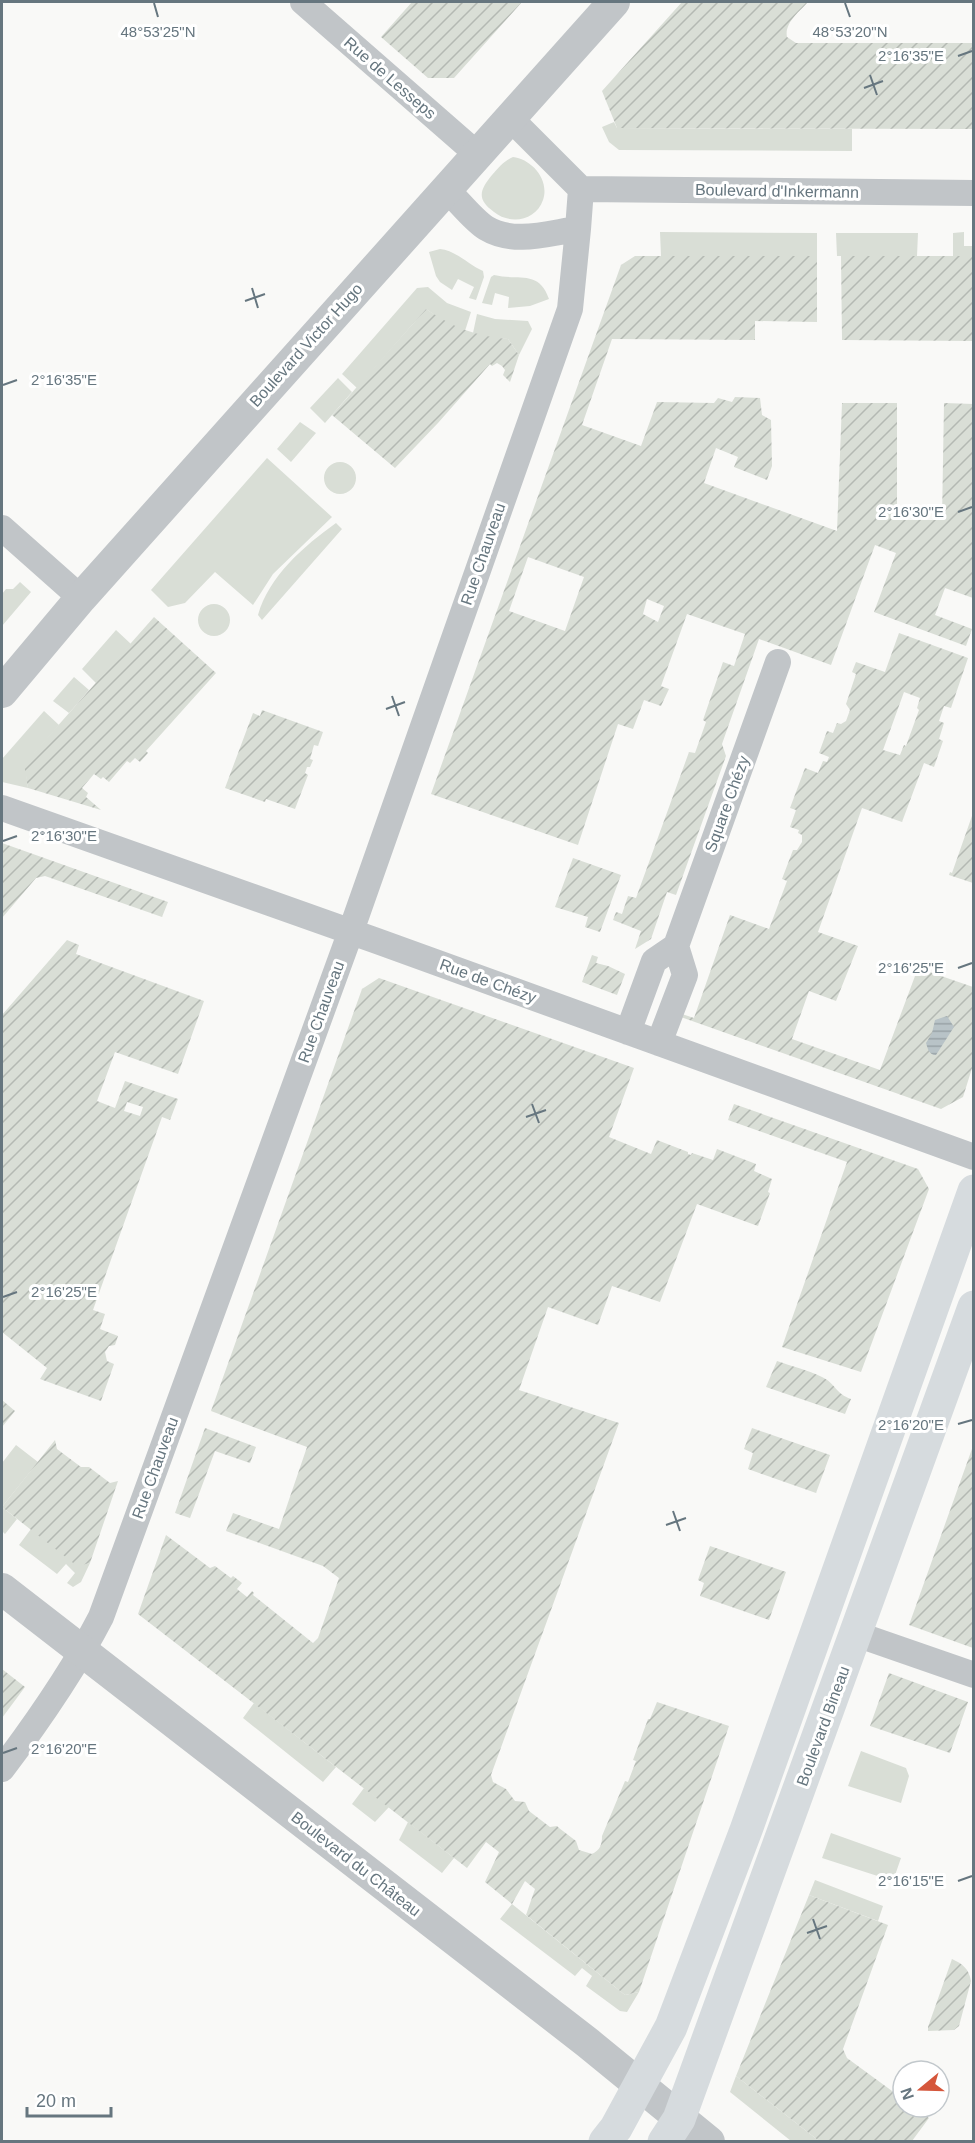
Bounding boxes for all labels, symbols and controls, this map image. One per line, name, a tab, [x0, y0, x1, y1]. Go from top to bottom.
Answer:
text: 48°53'25"N	[120, 23, 196, 40]
text: 48°53'20"N	[812, 23, 888, 40]
street label: Rue de Lesseps	[341, 34, 439, 122]
text: 2°16'35"E	[878, 47, 944, 64]
street label: Boulevard d'Inkermann	[695, 181, 859, 201]
street label: Boulevard Victor Hugo	[246, 280, 366, 410]
text: 2°16'35"E	[31, 371, 97, 388]
street label: Rue Chauveau	[458, 501, 508, 607]
text: 2°16'30"E	[878, 503, 944, 520]
street label: Square Chézy	[702, 753, 752, 855]
text: 2°16'30"E	[31, 827, 97, 844]
street label: Rue de Chézy	[437, 956, 539, 1006]
street label: Rue Chauveau	[295, 959, 347, 1065]
text: 2°16'25"E	[878, 959, 944, 976]
text: 2°16'25"E	[31, 1283, 97, 1300]
street label: Rue Chauveau	[129, 1415, 181, 1521]
text: 2°16'20"E	[878, 1416, 944, 1433]
street label: Boulevard Bineau	[793, 1664, 853, 1788]
text: 2°16'20"E	[31, 1740, 97, 1757]
street label: Boulevard du Château	[288, 1808, 424, 1920]
text: 2°16'15"E	[878, 1872, 944, 1889]
north arrow	[891, 2059, 951, 2119]
scale bar	[27, 2080, 111, 2118]
text: N	[897, 2085, 917, 2102]
text: 20 m	[36, 2091, 76, 2111]

